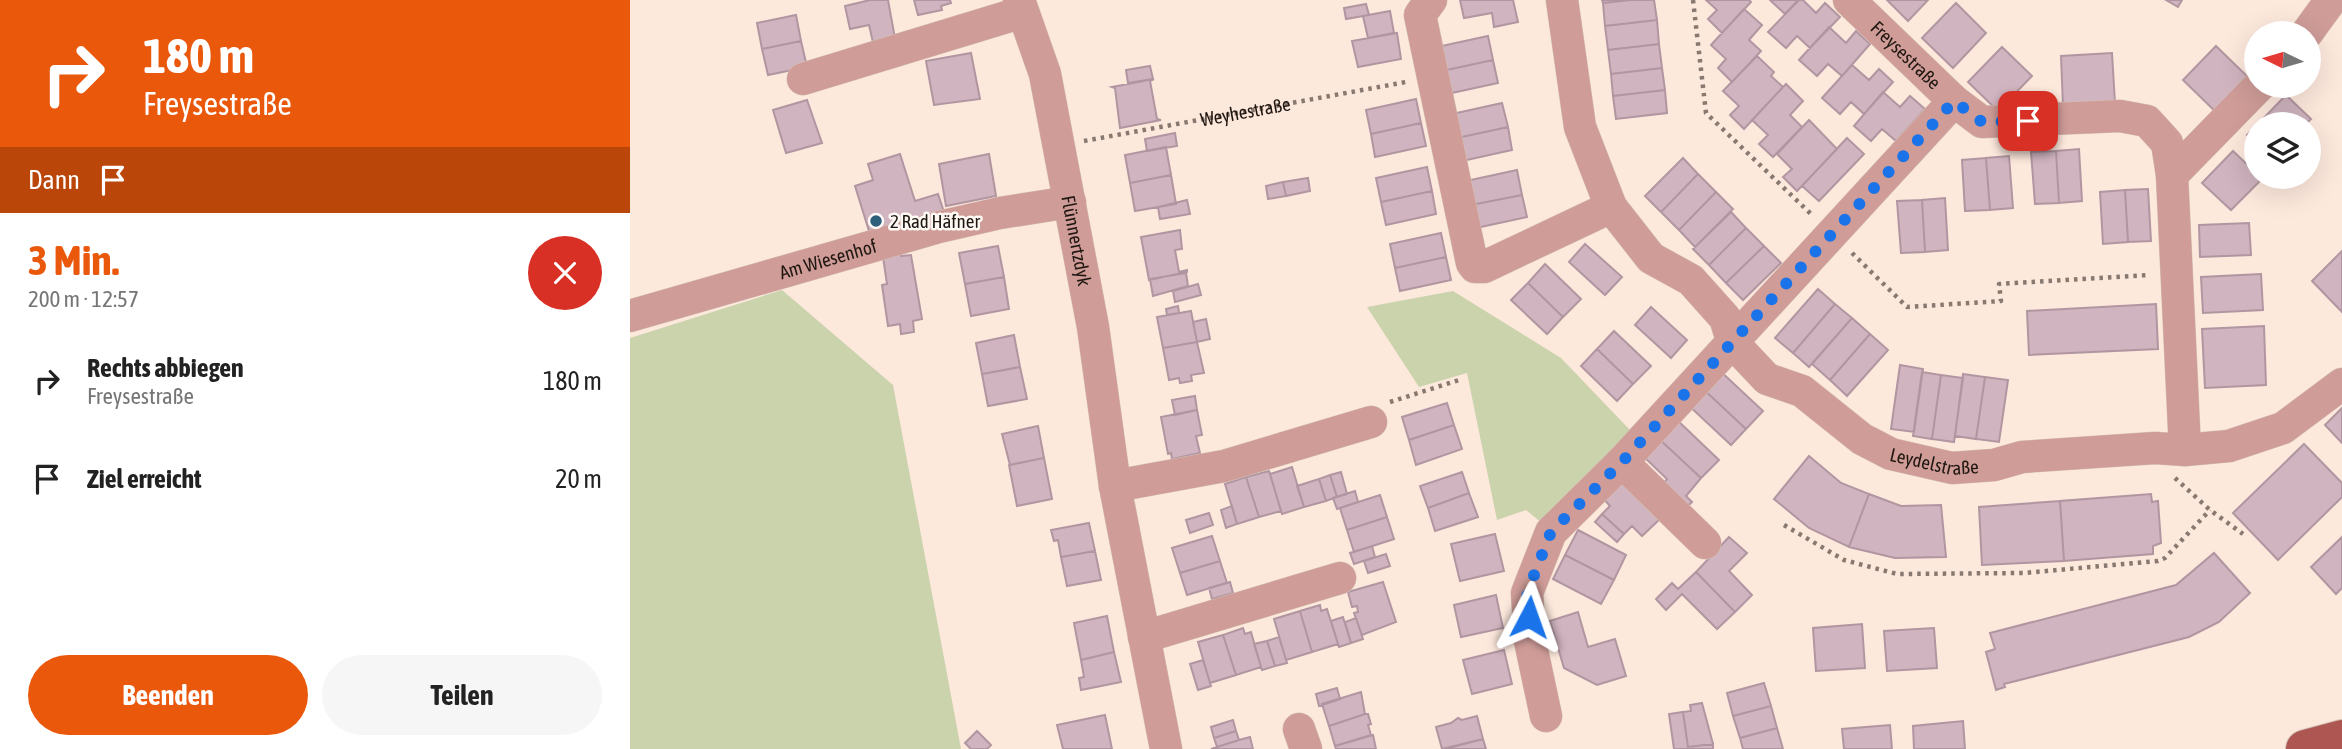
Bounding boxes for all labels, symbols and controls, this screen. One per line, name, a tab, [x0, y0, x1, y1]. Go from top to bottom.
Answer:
street label: Freysestraße	[1866, 16, 1945, 93]
north arrow	[2244, 21, 2320, 98]
map controls	[2244, 21, 2321, 189]
text: 180 m	[143, 27, 254, 83]
icon: right	[28, 28, 119, 119]
text: Freysestraße	[143, 85, 292, 122]
pin	[1998, 91, 2058, 151]
street label: Weyhestraße	[1198, 92, 1292, 130]
icon: arrive	[2009, 102, 2047, 140]
button: layers	[2244, 112, 2321, 189]
icon: arrive	[94, 161, 132, 199]
text: Dann	[28, 165, 80, 195]
street label: Flünnertzdyk	[1057, 193, 1096, 288]
place label: 2 Rad Häfner	[890, 210, 980, 232]
marker: 2 Rad Häfner	[868, 213, 884, 229]
street label: Am Wiesenhof	[777, 235, 879, 283]
text: 3 Min.	[28, 236, 119, 284]
button: close	[528, 236, 602, 310]
text: 200 m · 12:57	[28, 286, 139, 312]
text: Rechts abbiegen	[87, 353, 244, 383]
icon: right	[28, 362, 66, 400]
text: 180 m	[543, 366, 602, 396]
text: Freysestraße	[87, 383, 194, 409]
street label: Leydelstraße	[1888, 443, 1979, 479]
icon: arrive	[28, 460, 66, 498]
text: Ziel erreicht	[87, 464, 202, 494]
text: 20 m	[555, 464, 602, 494]
position arrow	[1492, 580, 1566, 654]
button: Beenden	[28, 655, 308, 735]
button: Teilen	[322, 655, 602, 735]

